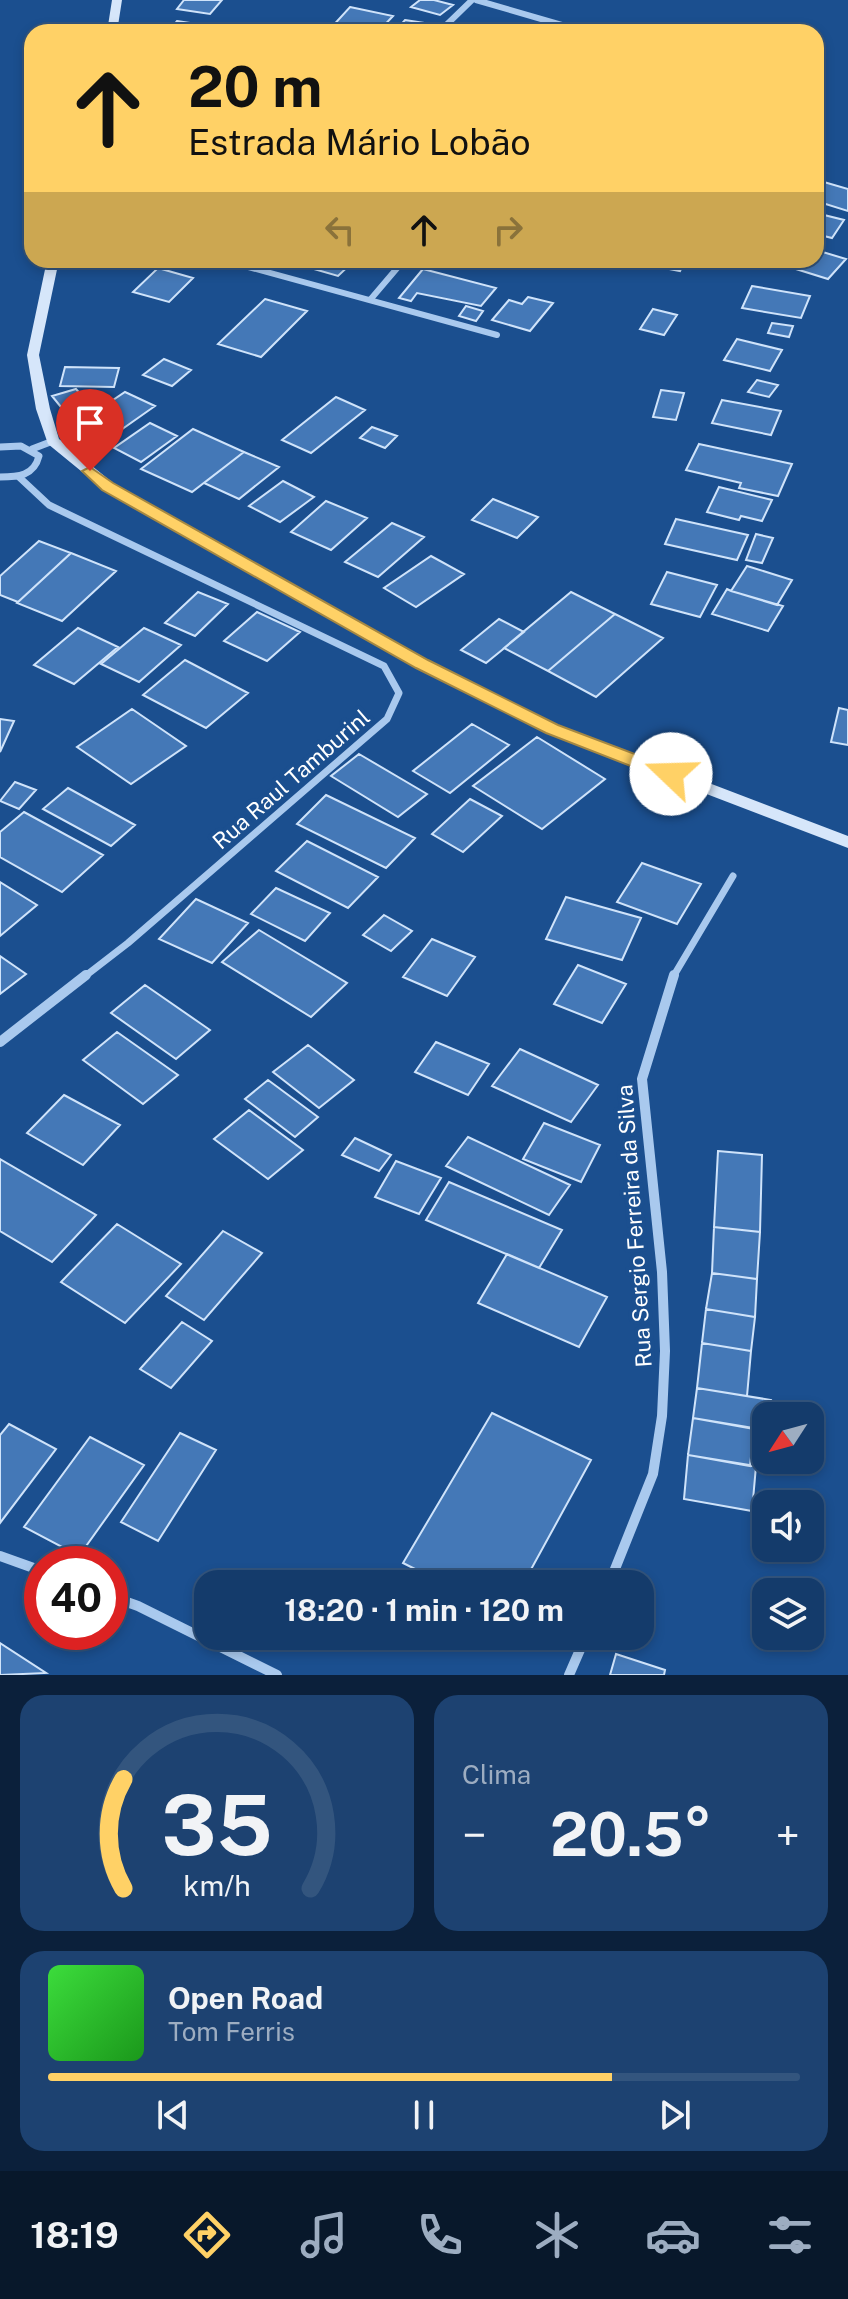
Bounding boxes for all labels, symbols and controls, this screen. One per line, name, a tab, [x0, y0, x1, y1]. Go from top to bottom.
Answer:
text: 20 m	[188, 54, 322, 120]
icon: ahead	[56, 56, 160, 160]
text: Estrada Mário Lobão	[188, 121, 531, 163]
icon: left	[318, 208, 362, 252]
icon: ahead	[402, 208, 446, 252]
icon: right	[486, 208, 530, 252]
pin	[56, 389, 124, 471]
icon: arrive	[68, 401, 112, 445]
street label: Rua Raul Tamburinl	[207, 704, 375, 854]
position arrow	[629, 732, 713, 816]
street label: Rua Sergio Ferreira da Silva	[611, 1084, 657, 1368]
north arrow	[752, 1402, 824, 1474]
map controls	[752, 1402, 824, 1650]
button: sound	[752, 1490, 824, 1562]
speed limit sign: 40	[24, 1546, 128, 1650]
button: layers	[752, 1578, 824, 1650]
text: 18:20 · 1 min · 120 m	[284, 1592, 564, 1628]
text: Clima	[462, 1759, 531, 1790]
text: 35	[161, 1776, 273, 1874]
text: 20.5°	[550, 1799, 712, 1870]
text: −	[462, 1809, 486, 1861]
text: +	[776, 1809, 800, 1861]
text: km/h	[183, 1869, 251, 1902]
text: Open Road	[168, 1980, 323, 2016]
text: Tom Ferris	[168, 2016, 295, 2047]
icon: previous	[151, 2093, 195, 2137]
icon: pause	[402, 2093, 446, 2137]
icon: next	[653, 2093, 697, 2137]
icon: directions	[179, 2207, 235, 2263]
icon: music	[296, 2207, 352, 2263]
icon: phone	[412, 2207, 468, 2263]
icon: climate	[529, 2207, 585, 2263]
icon: car	[645, 2207, 701, 2263]
icon: filters	[762, 2207, 818, 2263]
text: 18:19	[30, 2214, 119, 2256]

